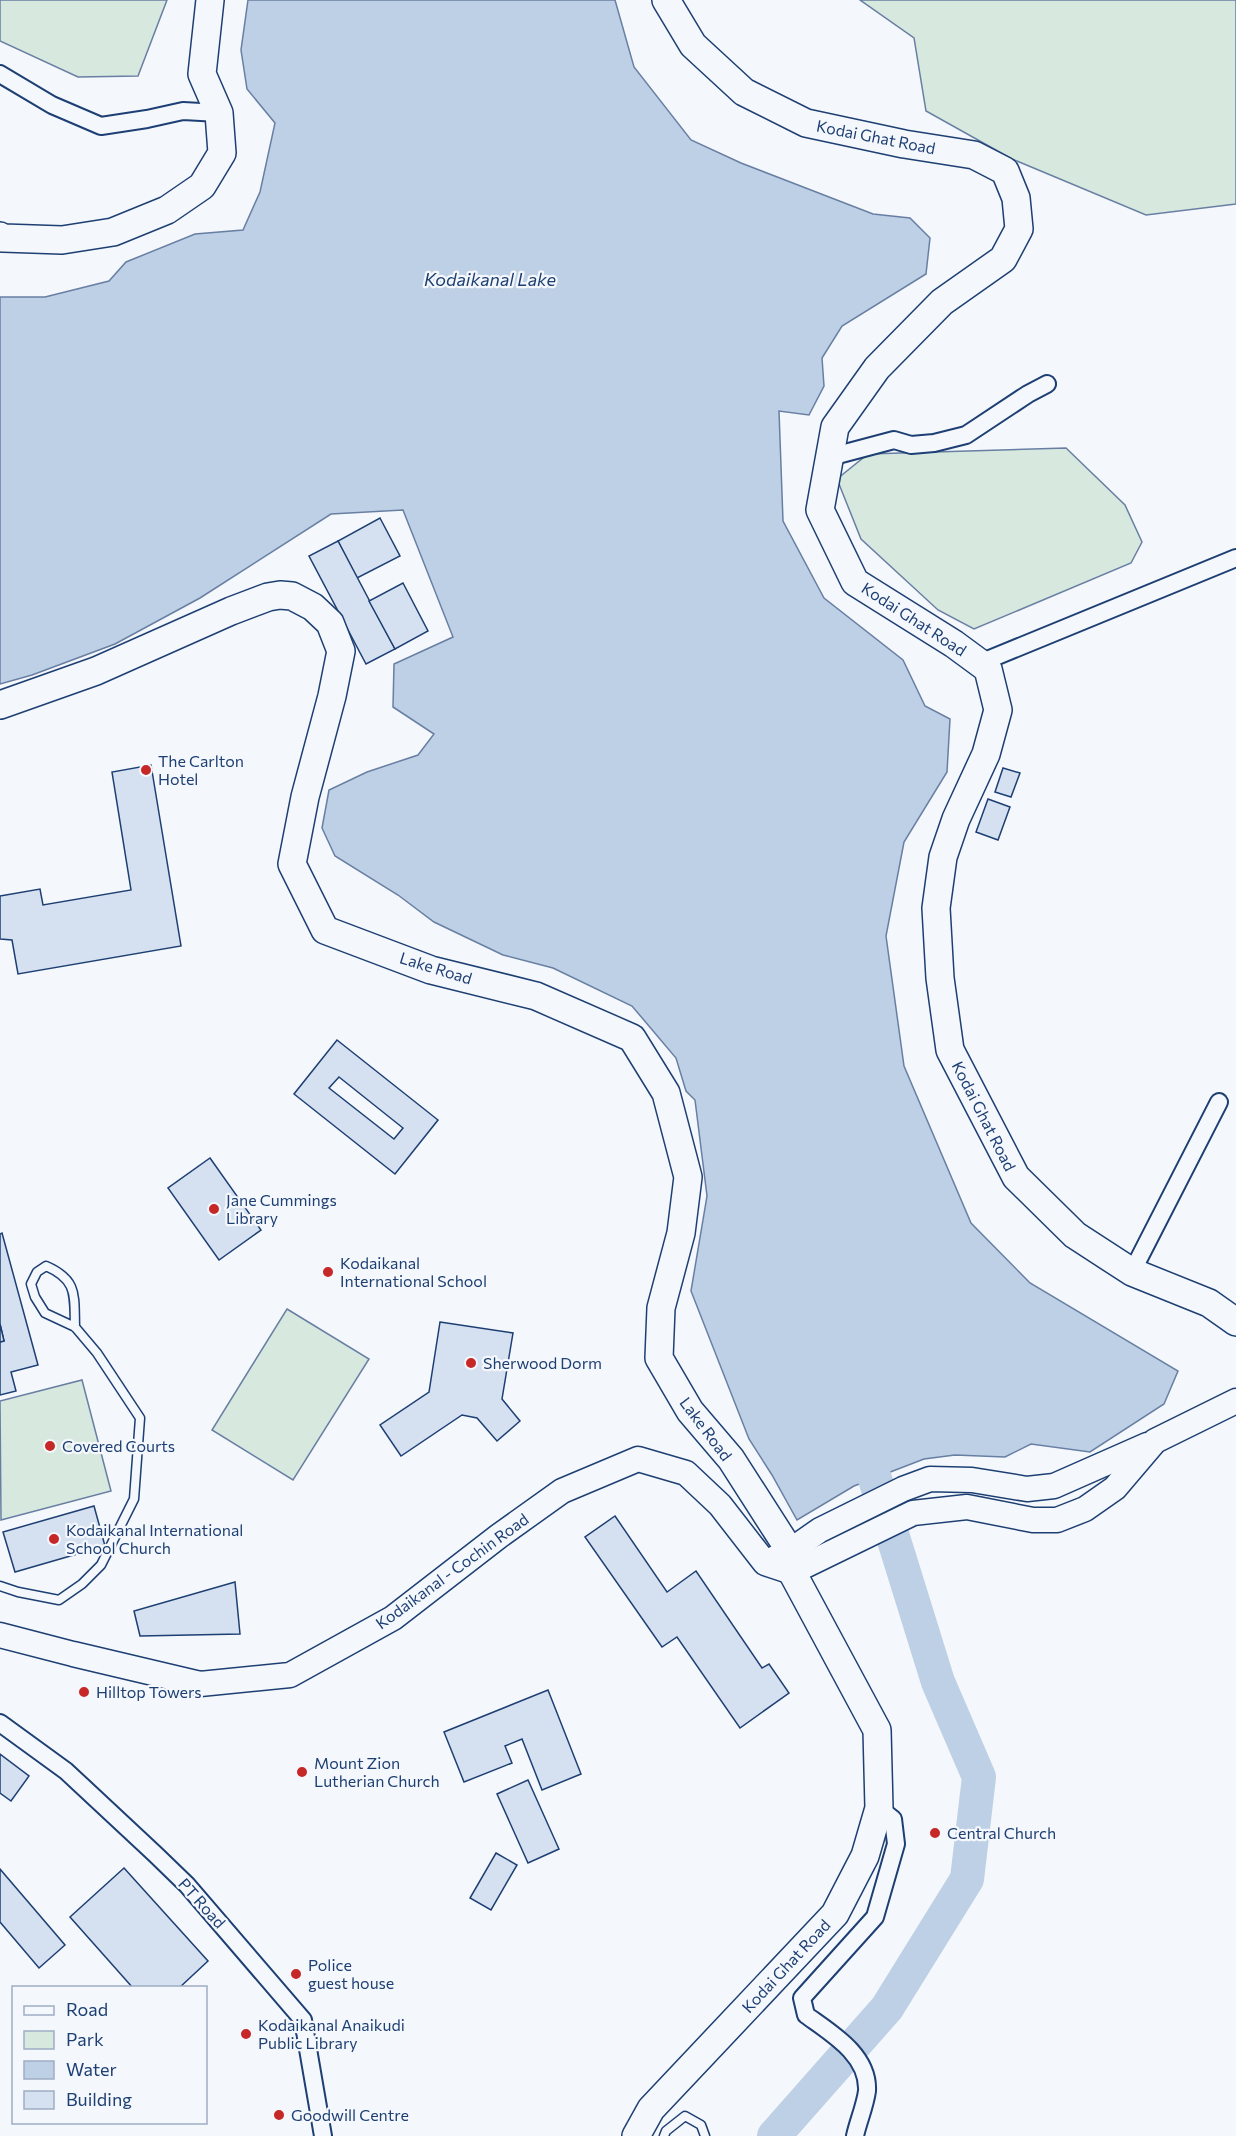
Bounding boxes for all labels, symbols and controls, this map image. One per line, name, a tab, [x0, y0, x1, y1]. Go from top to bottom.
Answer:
street label: Kodai Ghat Road	[815, 116, 937, 157]
water label: Kodaikanal Lake	[424, 268, 556, 290]
street label: Kodai Ghat Road	[858, 578, 970, 659]
place label: The Carlton Hotel	[158, 751, 244, 788]
marker: The Carlton Hotel	[139, 763, 153, 777]
street label: Lake Road	[398, 948, 475, 988]
street label: Kodai Ghat Road	[949, 1058, 1020, 1174]
place label: Jane Cummings Library	[226, 1190, 337, 1227]
marker: Jane Cummings Library	[207, 1202, 221, 1216]
place label: Kodaikanal International School	[340, 1253, 487, 1290]
marker: Kodaikanal International School	[321, 1265, 335, 1279]
place label: Sherwood Dorm	[483, 1353, 602, 1372]
marker: Sherwood Dorm	[464, 1356, 478, 1370]
street label: Lake Road	[676, 1393, 736, 1464]
place label: Covered Courts	[62, 1436, 175, 1455]
marker: Covered Courts	[43, 1439, 57, 1453]
street label: Kodaikanal - Cochin Road	[372, 1509, 532, 1632]
place label: Kodaikanal International School Church	[66, 1520, 243, 1557]
marker: Kodaikanal International School Church	[47, 1532, 61, 1546]
place label: Hilltop Towers	[96, 1682, 201, 1701]
marker: Hilltop Towers	[77, 1685, 91, 1699]
place label: Mount Zion Lutherian Church	[314, 1753, 440, 1790]
marker: Mount Zion Lutherian Church	[295, 1765, 309, 1779]
place label: Central Church	[947, 1823, 1056, 1842]
marker: Central Church	[928, 1826, 942, 1840]
street label: PT Road	[175, 1874, 230, 1932]
street label: Kodai Ghat Road	[738, 1915, 834, 2016]
place label: Police guest house	[308, 1955, 394, 1992]
marker: Police guest house	[289, 1967, 303, 1981]
legend	[12, 1986, 207, 2124]
text: Road	[66, 1998, 108, 2020]
place label: Kodaikanal Anaikudi Public Library	[258, 2015, 405, 2052]
marker: Kodaikanal Anaikudi Public Library	[239, 2027, 253, 2041]
text: Park	[66, 2028, 104, 2050]
text: Water	[66, 2058, 117, 2080]
text: Building	[66, 2088, 132, 2110]
place label: Goodwill Centre	[291, 2105, 409, 2124]
marker: Goodwill Centre	[272, 2108, 286, 2122]

